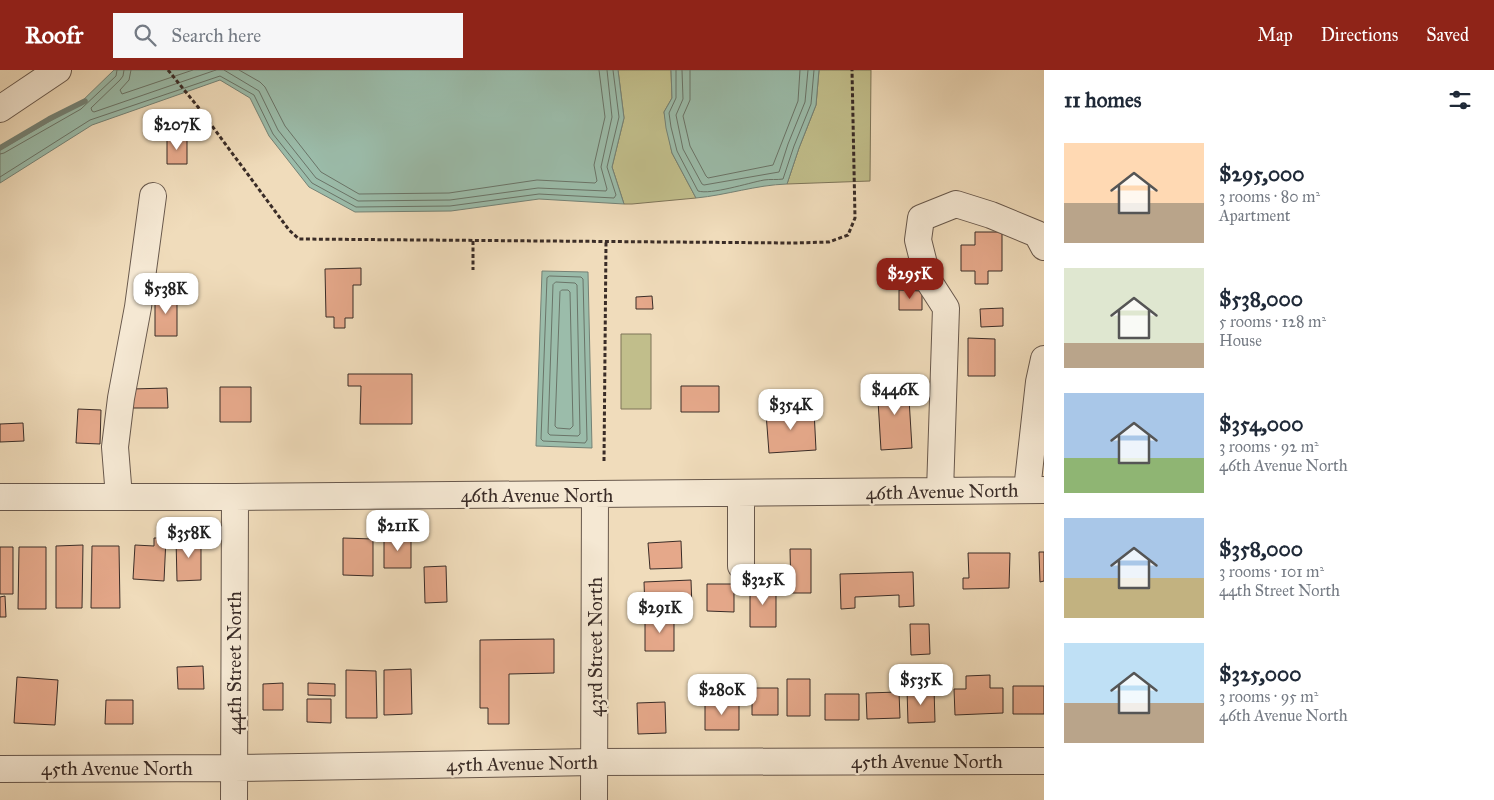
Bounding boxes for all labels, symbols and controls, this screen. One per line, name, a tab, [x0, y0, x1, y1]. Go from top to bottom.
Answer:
search box	[113, 13, 463, 58]
text: Roofr	[25, 20, 83, 50]
icon: search	[131, 21, 159, 49]
text: Search here	[171, 24, 261, 47]
text: Map	[1257, 24, 1293, 46]
text: Directions	[1321, 24, 1398, 46]
text: Saved	[1426, 24, 1469, 46]
icon: filters	[1446, 86, 1474, 114]
text: 11 homes	[1064, 87, 1141, 113]
pin: $207K	[142, 108, 212, 151]
text: $207K	[154, 115, 200, 134]
text: $295,000	[1219, 161, 1305, 187]
icon: home	[1104, 163, 1164, 223]
text: 3 rooms · 80 m²	[1219, 187, 1320, 206]
text: Apartment	[1219, 206, 1291, 225]
pin: $295K	[875, 258, 945, 300]
text: $295K	[888, 264, 932, 283]
pin: $538K	[131, 272, 201, 315]
text: $538K	[144, 279, 188, 298]
text: $538,000	[1219, 286, 1303, 312]
icon: home	[1104, 288, 1164, 348]
text: 5 rooms · 128 m²	[1219, 312, 1326, 331]
text: House	[1219, 331, 1262, 350]
pin: $446K	[860, 374, 930, 416]
text: $446K	[872, 380, 918, 399]
pin: $354K	[756, 388, 826, 431]
text: $354K	[769, 395, 813, 414]
text: $354,000	[1219, 411, 1303, 437]
icon: home	[1104, 413, 1164, 473]
text: 3 rooms · 92 m²	[1219, 437, 1319, 456]
text: 46th Avenue North	[1219, 456, 1348, 475]
street label: 46th Avenue North	[865, 479, 1019, 504]
street label: 46th Avenue North	[461, 484, 614, 507]
pin: $211K	[363, 510, 433, 552]
pin: $358K	[154, 516, 224, 559]
text: $211K	[377, 516, 419, 535]
text: $358K	[167, 523, 211, 542]
text: $358,000	[1219, 536, 1303, 562]
icon: home	[1104, 538, 1164, 598]
text: 3 rooms · 101 m²	[1219, 562, 1324, 581]
pin: $325K	[728, 564, 798, 606]
text: $325K	[742, 570, 784, 589]
street label: 43rd Street North	[584, 577, 607, 717]
text: 44th Street North	[1219, 581, 1340, 600]
street label: 44th Street North	[223, 591, 246, 735]
pin: $291K	[625, 592, 695, 634]
text: $291K	[638, 598, 682, 617]
text: $325,000	[1219, 661, 1302, 687]
icon: home	[1104, 663, 1164, 723]
pin: $535K	[886, 664, 956, 706]
text: $535K	[900, 670, 942, 689]
pin: $280K	[687, 674, 757, 716]
text: $280K	[699, 680, 745, 699]
text: 3 rooms · 95 m²	[1219, 687, 1318, 706]
text: 46th Avenue North	[1219, 706, 1348, 725]
street label: 45th Avenue North	[851, 750, 1003, 773]
street label: 45th Avenue North	[446, 751, 599, 776]
street label: 45th Avenue North	[41, 757, 193, 780]

